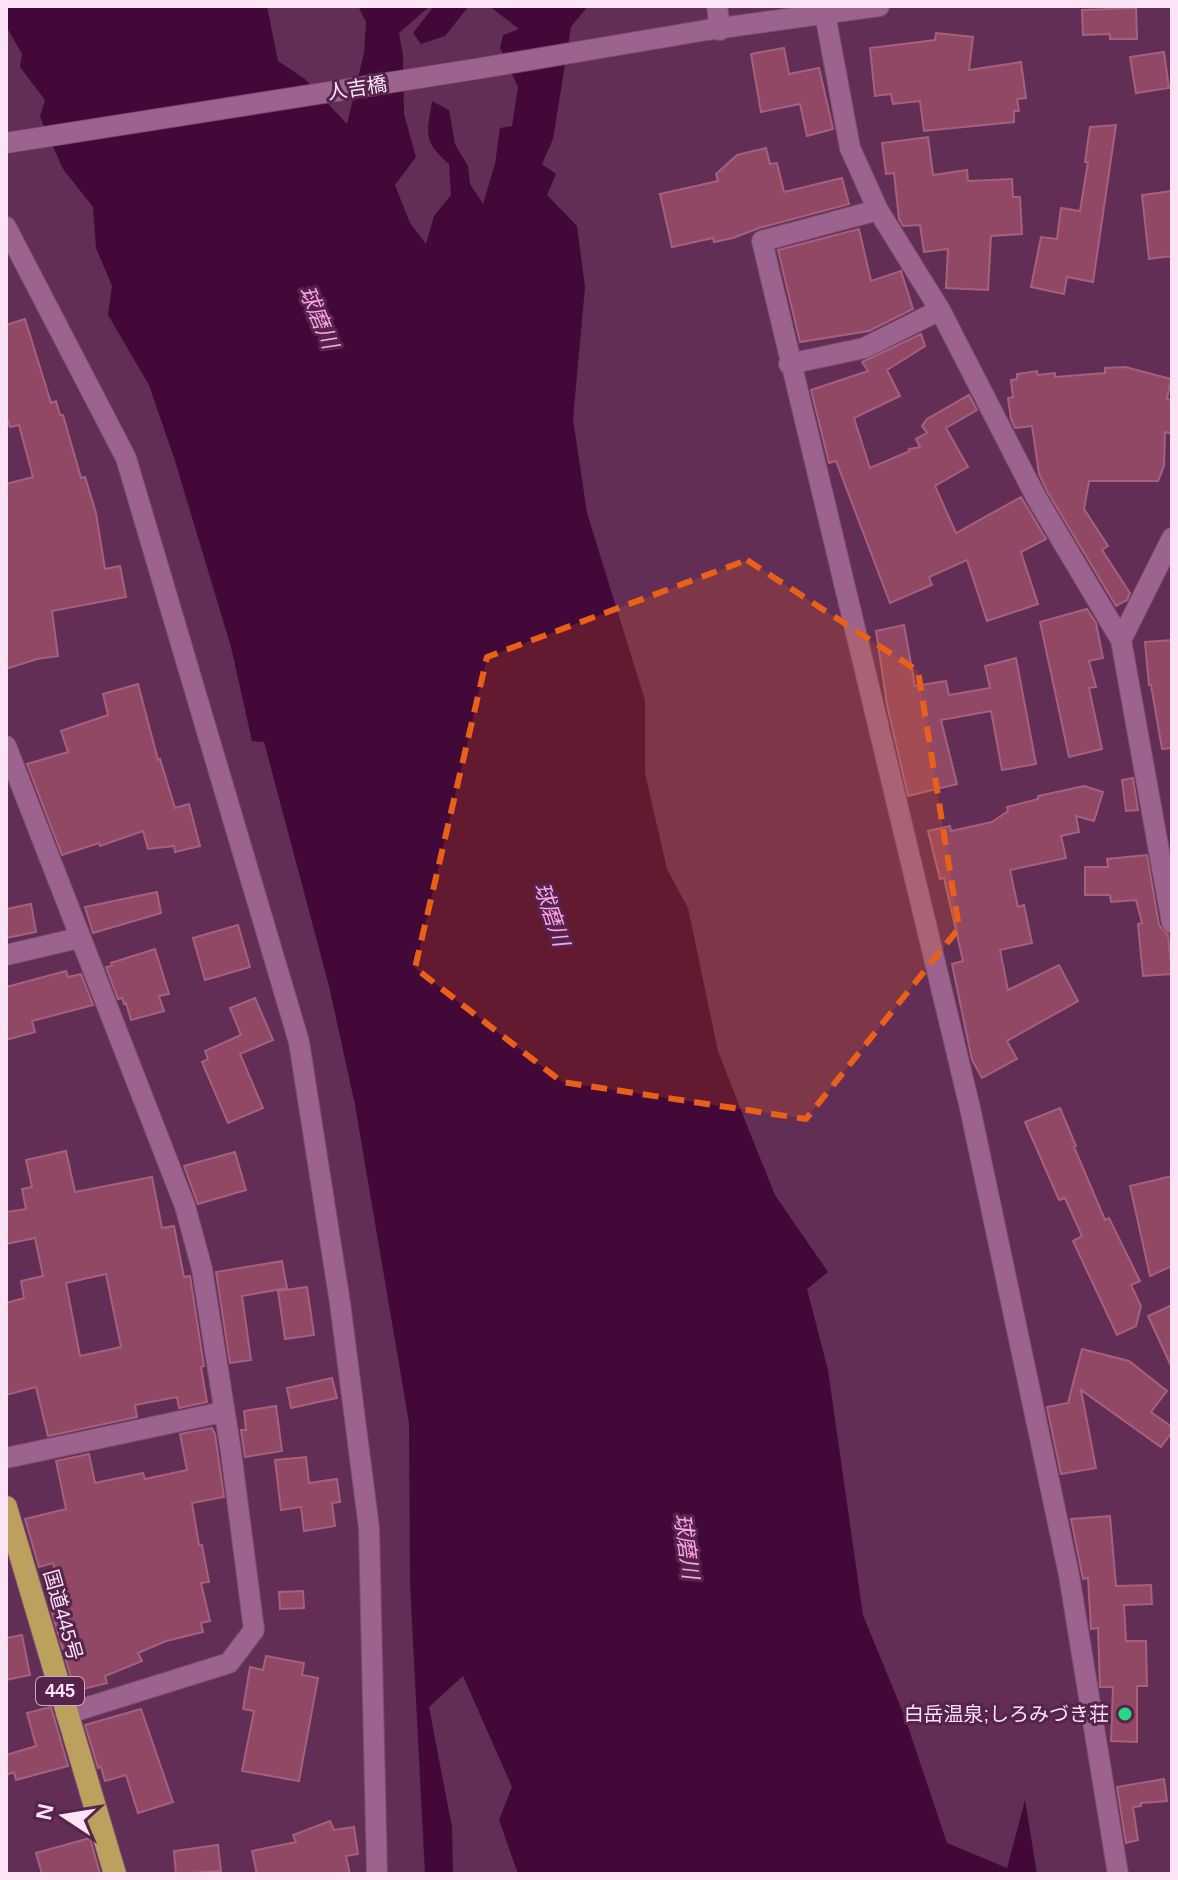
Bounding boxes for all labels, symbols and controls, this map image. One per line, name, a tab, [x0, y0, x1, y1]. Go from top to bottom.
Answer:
street label: 人吉橋	[326, 72, 388, 104]
water label: 球磨川	[294, 282, 344, 354]
water label: 球磨川	[529, 879, 575, 951]
water label: 球磨川	[670, 1512, 704, 1582]
street label: 国道445号	[40, 1567, 86, 1663]
road number: 445	[36, 1677, 84, 1705]
place label: 白岳温泉;しろみづき荘	[903, 1703, 1109, 1725]
marker: 白岳温泉;しろみづき荘	[1116, 1705, 1134, 1723]
north arrow	[24, 1776, 104, 1856]
text: N	[31, 1802, 59, 1822]

